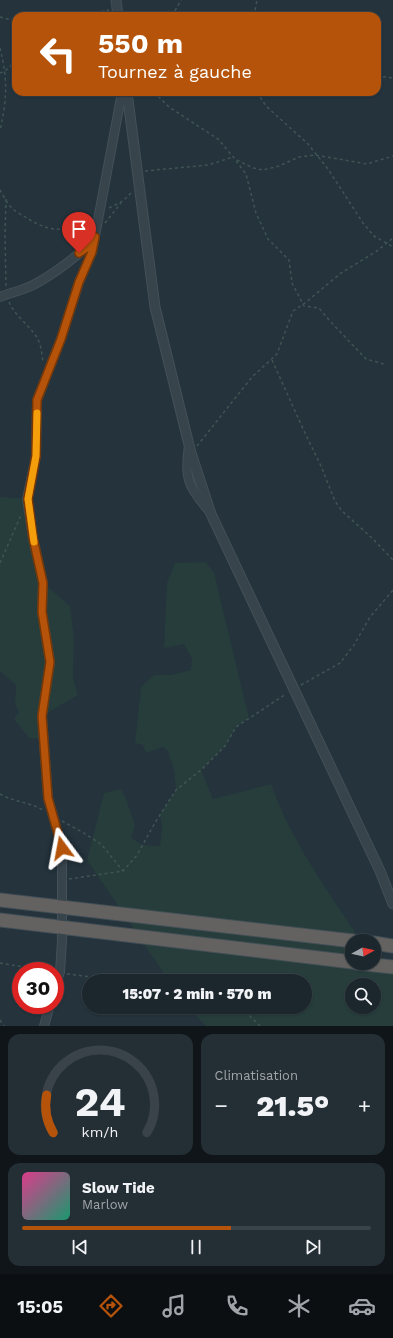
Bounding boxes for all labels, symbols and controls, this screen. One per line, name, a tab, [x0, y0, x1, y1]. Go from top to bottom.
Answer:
text: 550 m	[98, 27, 183, 60]
icon: left	[32, 28, 84, 80]
text: Tournez à gauche	[98, 61, 252, 82]
pin	[62, 212, 96, 253]
icon: arrive	[68, 218, 90, 240]
position arrow	[41, 827, 83, 869]
north arrow	[345, 934, 381, 970]
map controls	[345, 934, 381, 1014]
speed limit sign: 30	[12, 962, 64, 1014]
button: search	[345, 978, 381, 1014]
text: 15:07 · 2 min · 570 m	[123, 985, 271, 1003]
text: Climatisation	[215, 1068, 298, 1083]
text: 24	[75, 1076, 126, 1125]
text: 21.5°	[256, 1088, 329, 1123]
text: −	[215, 1093, 228, 1118]
text: +	[358, 1093, 371, 1118]
text: km/h	[82, 1123, 119, 1139]
text: Slow Tide	[82, 1179, 155, 1197]
text: Marlow	[82, 1197, 128, 1212]
icon: previous	[69, 1236, 91, 1258]
icon: pause	[185, 1236, 207, 1258]
icon: next	[302, 1236, 324, 1258]
icon: directions	[97, 1292, 125, 1320]
icon: music	[160, 1292, 188, 1320]
icon: phone	[223, 1292, 251, 1320]
icon: climate	[285, 1292, 313, 1320]
icon: car	[348, 1292, 376, 1320]
text: 15:05	[17, 1296, 63, 1317]

